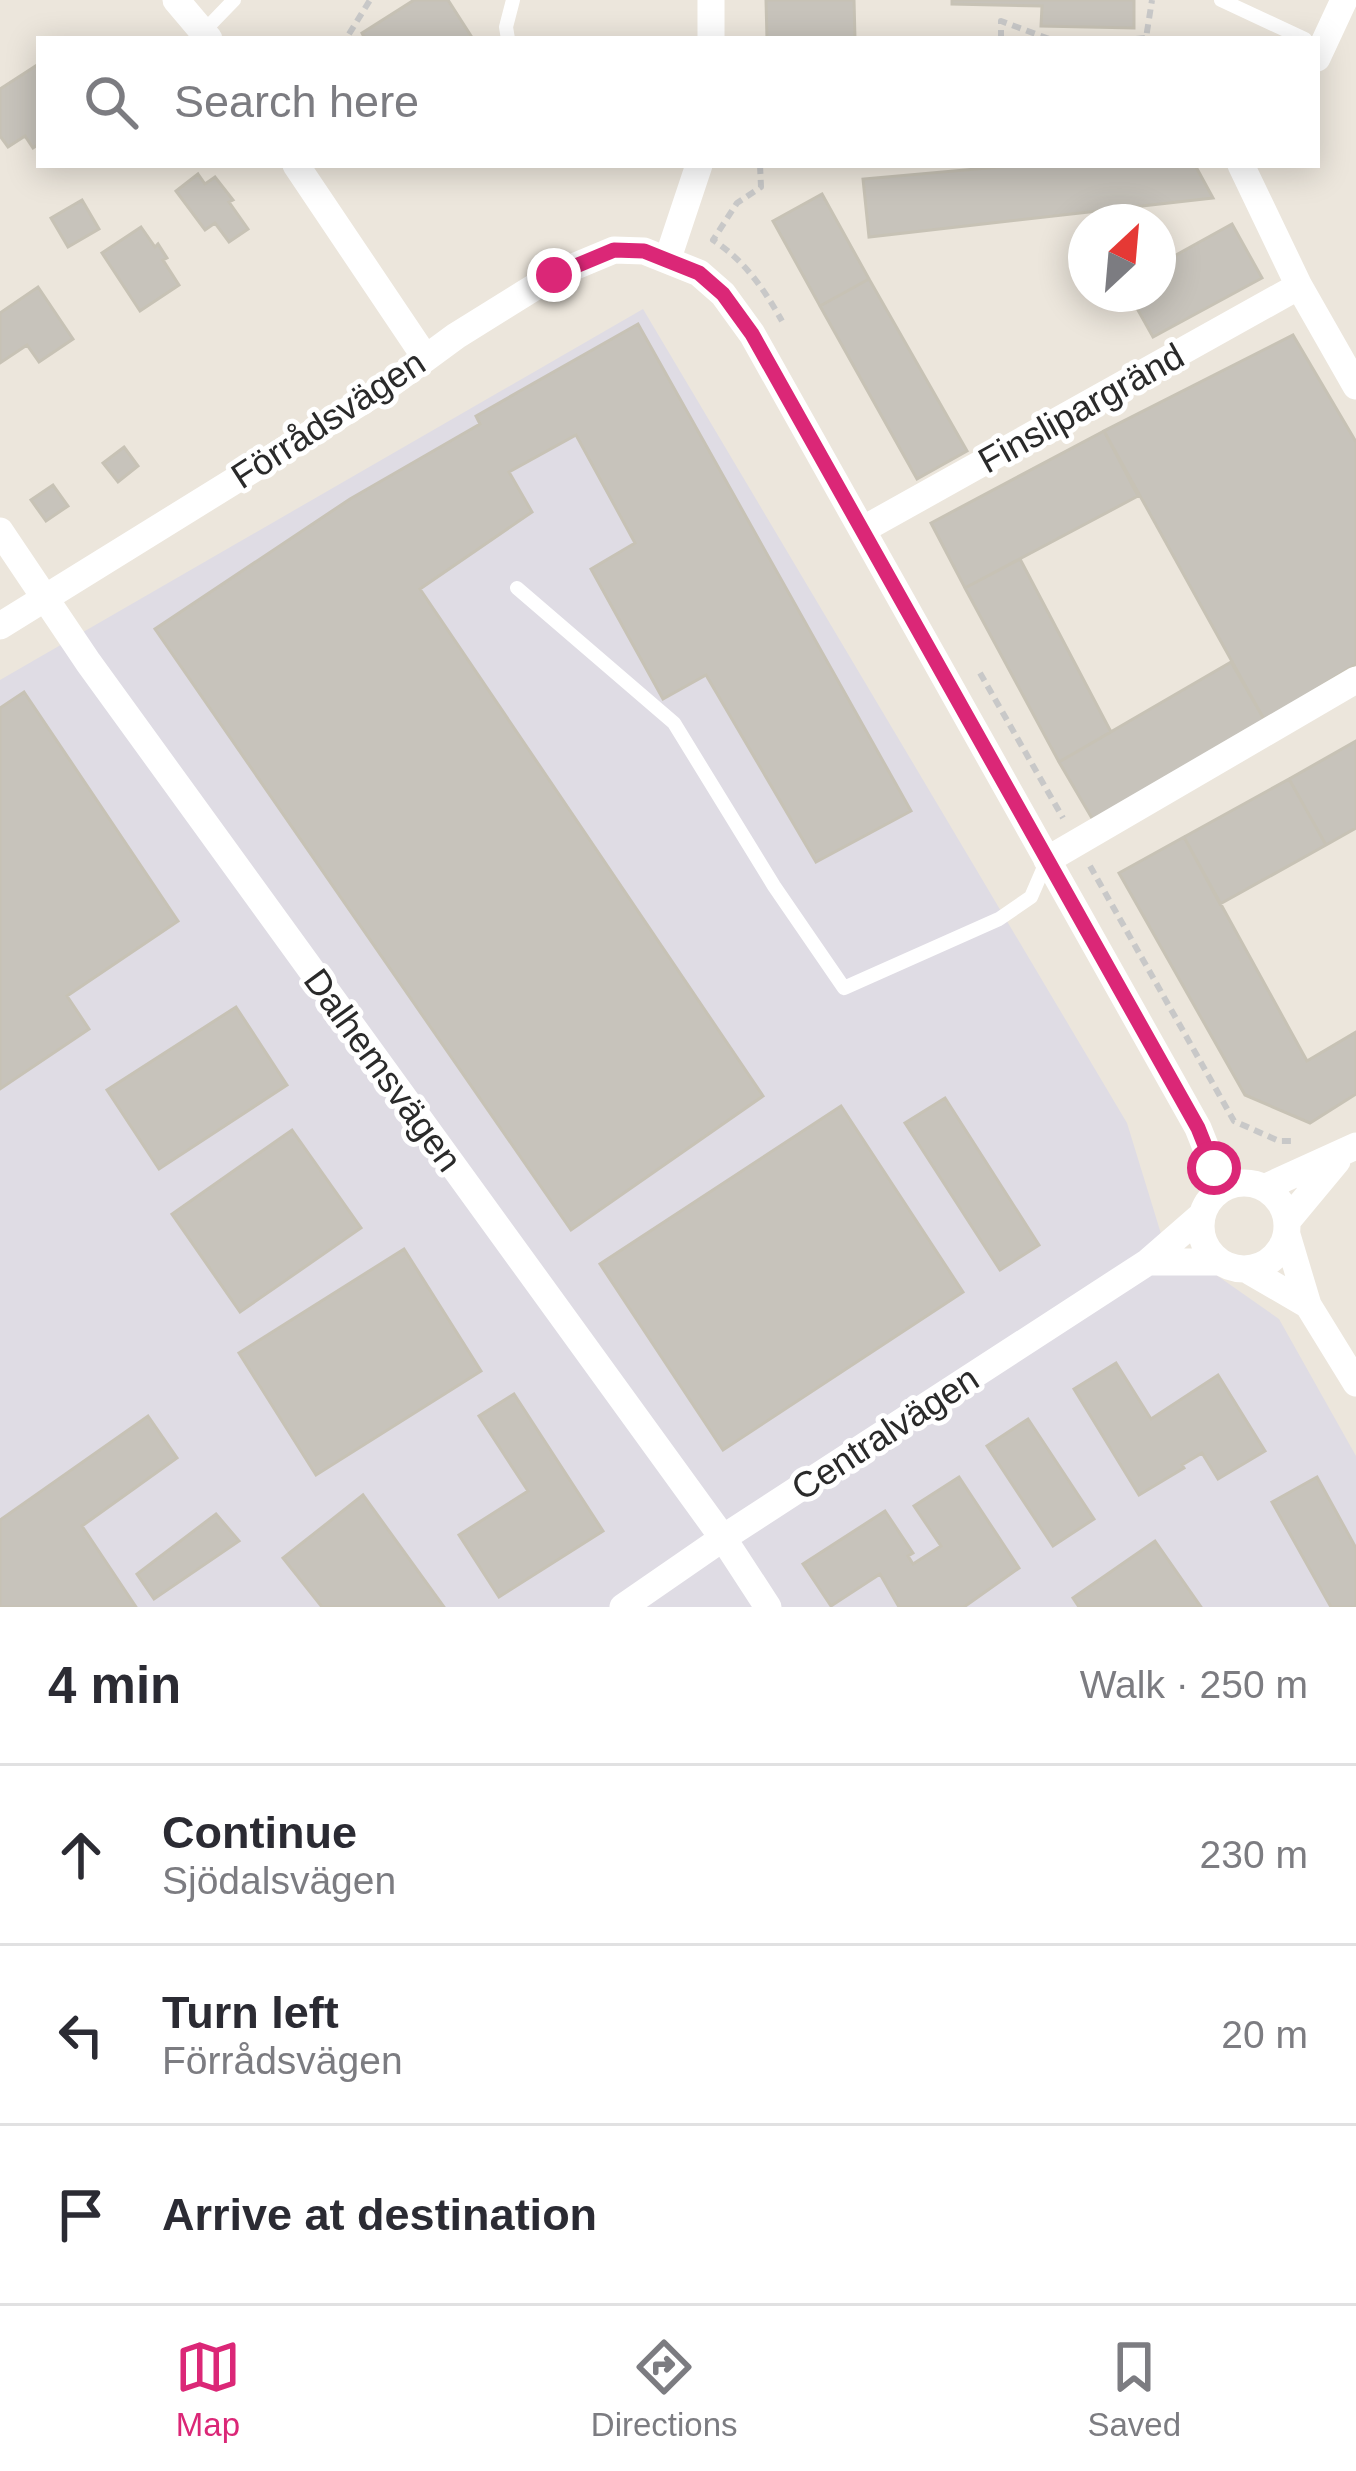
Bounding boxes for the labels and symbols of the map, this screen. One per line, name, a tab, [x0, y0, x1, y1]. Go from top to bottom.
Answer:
north arrow	[1068, 204, 1176, 312]
route end	[527, 248, 581, 302]
street label: Finslipargränd	[971, 335, 1191, 481]
street label: Förrådsvägen	[224, 341, 432, 497]
street label: Dalhemsvägen	[296, 961, 470, 1179]
route start	[1187, 1141, 1241, 1195]
street label: Centralvägen	[784, 1357, 986, 1509]

